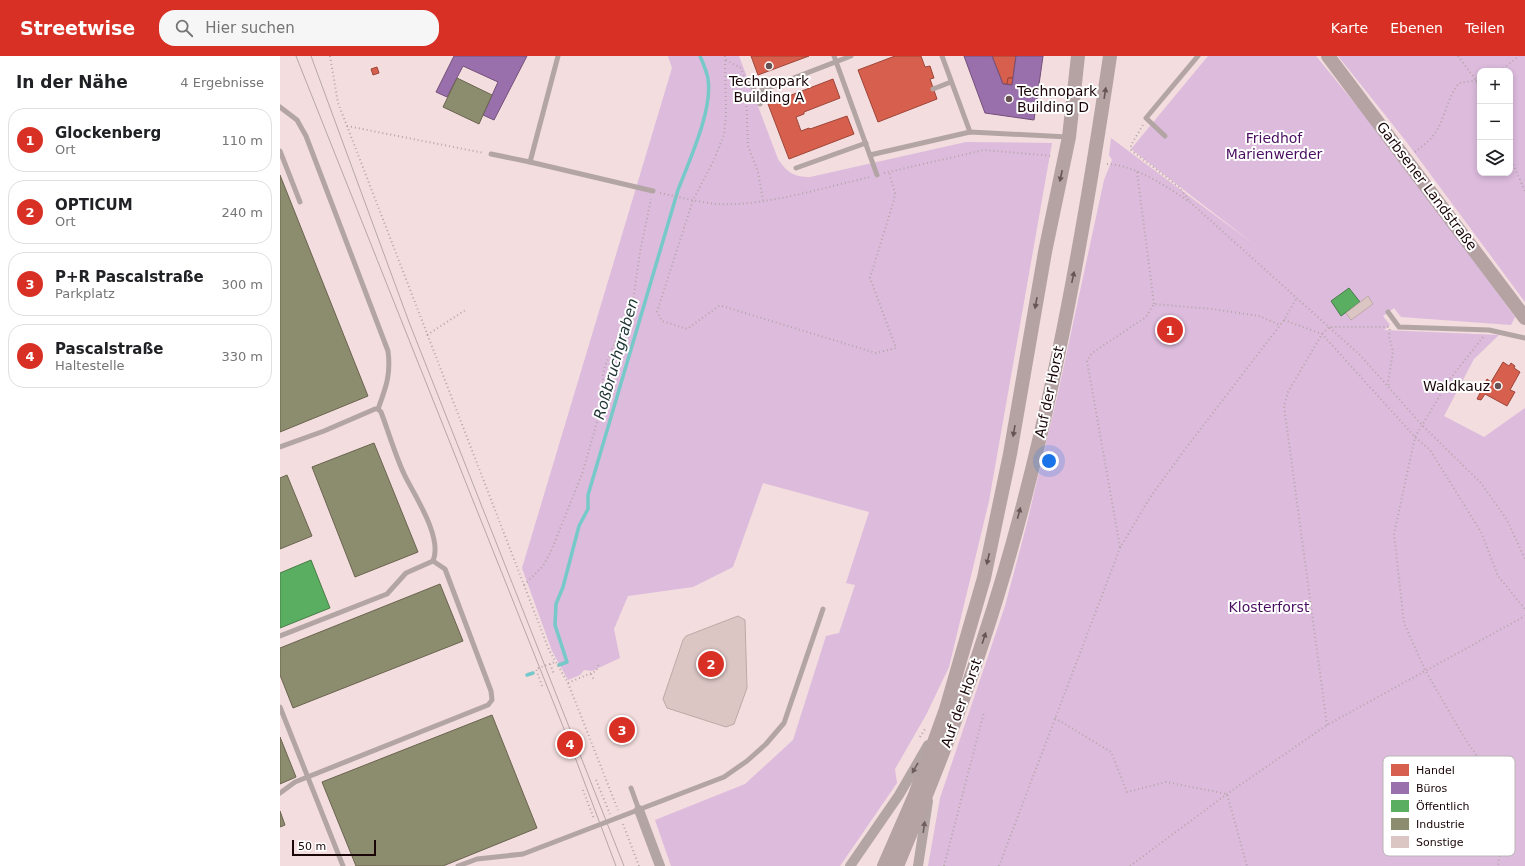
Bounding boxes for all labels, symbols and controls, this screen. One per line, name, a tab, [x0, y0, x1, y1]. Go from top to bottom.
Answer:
search box	[159, 10, 439, 46]
text: Streetwise	[20, 17, 135, 39]
icon: search	[173, 17, 195, 39]
text: Hier suchen	[205, 19, 295, 37]
text: Karte	[1331, 20, 1368, 36]
text: Ebenen	[1390, 20, 1443, 36]
text: Teilen	[1465, 20, 1505, 36]
marker: Technopark Building A	[764, 61, 774, 71]
map controls	[1477, 68, 1513, 176]
button: +	[1477, 68, 1513, 104]
text: In der Nähe	[16, 72, 128, 92]
place label: Technopark Building A	[728, 73, 810, 105]
text: 4 Ergebnisse	[180, 75, 264, 90]
place label: Technopark Building D	[1016, 83, 1098, 115]
one-way arrow	[1102, 87, 1108, 99]
marker: Technopark Building D	[1004, 94, 1014, 104]
button: −	[1477, 104, 1513, 140]
street label: Garbsener Landstraße	[1374, 119, 1480, 253]
text: Glockenberg	[55, 124, 161, 142]
park label: Friedhof Marienwerder	[1226, 130, 1323, 162]
text: 1	[25, 133, 35, 148]
text: 110 m	[221, 133, 263, 148]
button: layers	[1477, 140, 1513, 176]
text: Ort	[55, 142, 76, 157]
one-way arrow	[1058, 169, 1064, 182]
text: OPTICUM	[55, 196, 133, 214]
text: 2	[25, 205, 35, 220]
text: 240 m	[221, 205, 263, 220]
text: Ort	[55, 214, 76, 229]
text: P+R Pascalstraße	[55, 268, 204, 286]
one-way arrow	[1070, 271, 1076, 283]
text: 3	[25, 277, 35, 292]
text: 300 m	[221, 277, 263, 292]
text: Parkplatz	[55, 286, 115, 301]
water label: Roßbruchgraben	[590, 296, 642, 422]
one-way arrow	[1033, 297, 1039, 309]
pin: 1	[1157, 315, 1183, 345]
text: Pascalstraße	[55, 340, 163, 358]
street label: Auf der Horst	[1031, 344, 1067, 439]
text: 4	[25, 349, 35, 364]
text: 330 m	[221, 349, 263, 364]
text: Haltestelle	[55, 358, 125, 373]
place label: Waldkauz	[1423, 378, 1490, 394]
marker: Waldkauz	[1493, 381, 1503, 391]
one-way arrow	[1011, 425, 1017, 437]
your location	[1039, 451, 1059, 471]
one-way arrow	[1017, 506, 1023, 519]
one-way arrow	[985, 552, 991, 565]
park label: Klosterforst	[1229, 599, 1310, 615]
one-way arrow	[981, 631, 987, 643]
pin: 2	[698, 649, 724, 679]
street label: Auf der Horst	[938, 656, 985, 750]
pin: 3	[609, 715, 635, 745]
pin: 4	[557, 729, 583, 759]
legend	[1383, 756, 1515, 856]
one-way arrow	[911, 763, 918, 774]
text: Handel	[1416, 764, 1455, 777]
text: Büros	[1416, 782, 1448, 795]
text: Öffentlich	[1416, 800, 1469, 813]
text: Industrie	[1416, 818, 1465, 831]
one-way arrow	[921, 821, 927, 833]
text: Sonstige	[1416, 836, 1464, 849]
scale bar	[292, 838, 376, 857]
text: 50 m	[298, 840, 326, 853]

